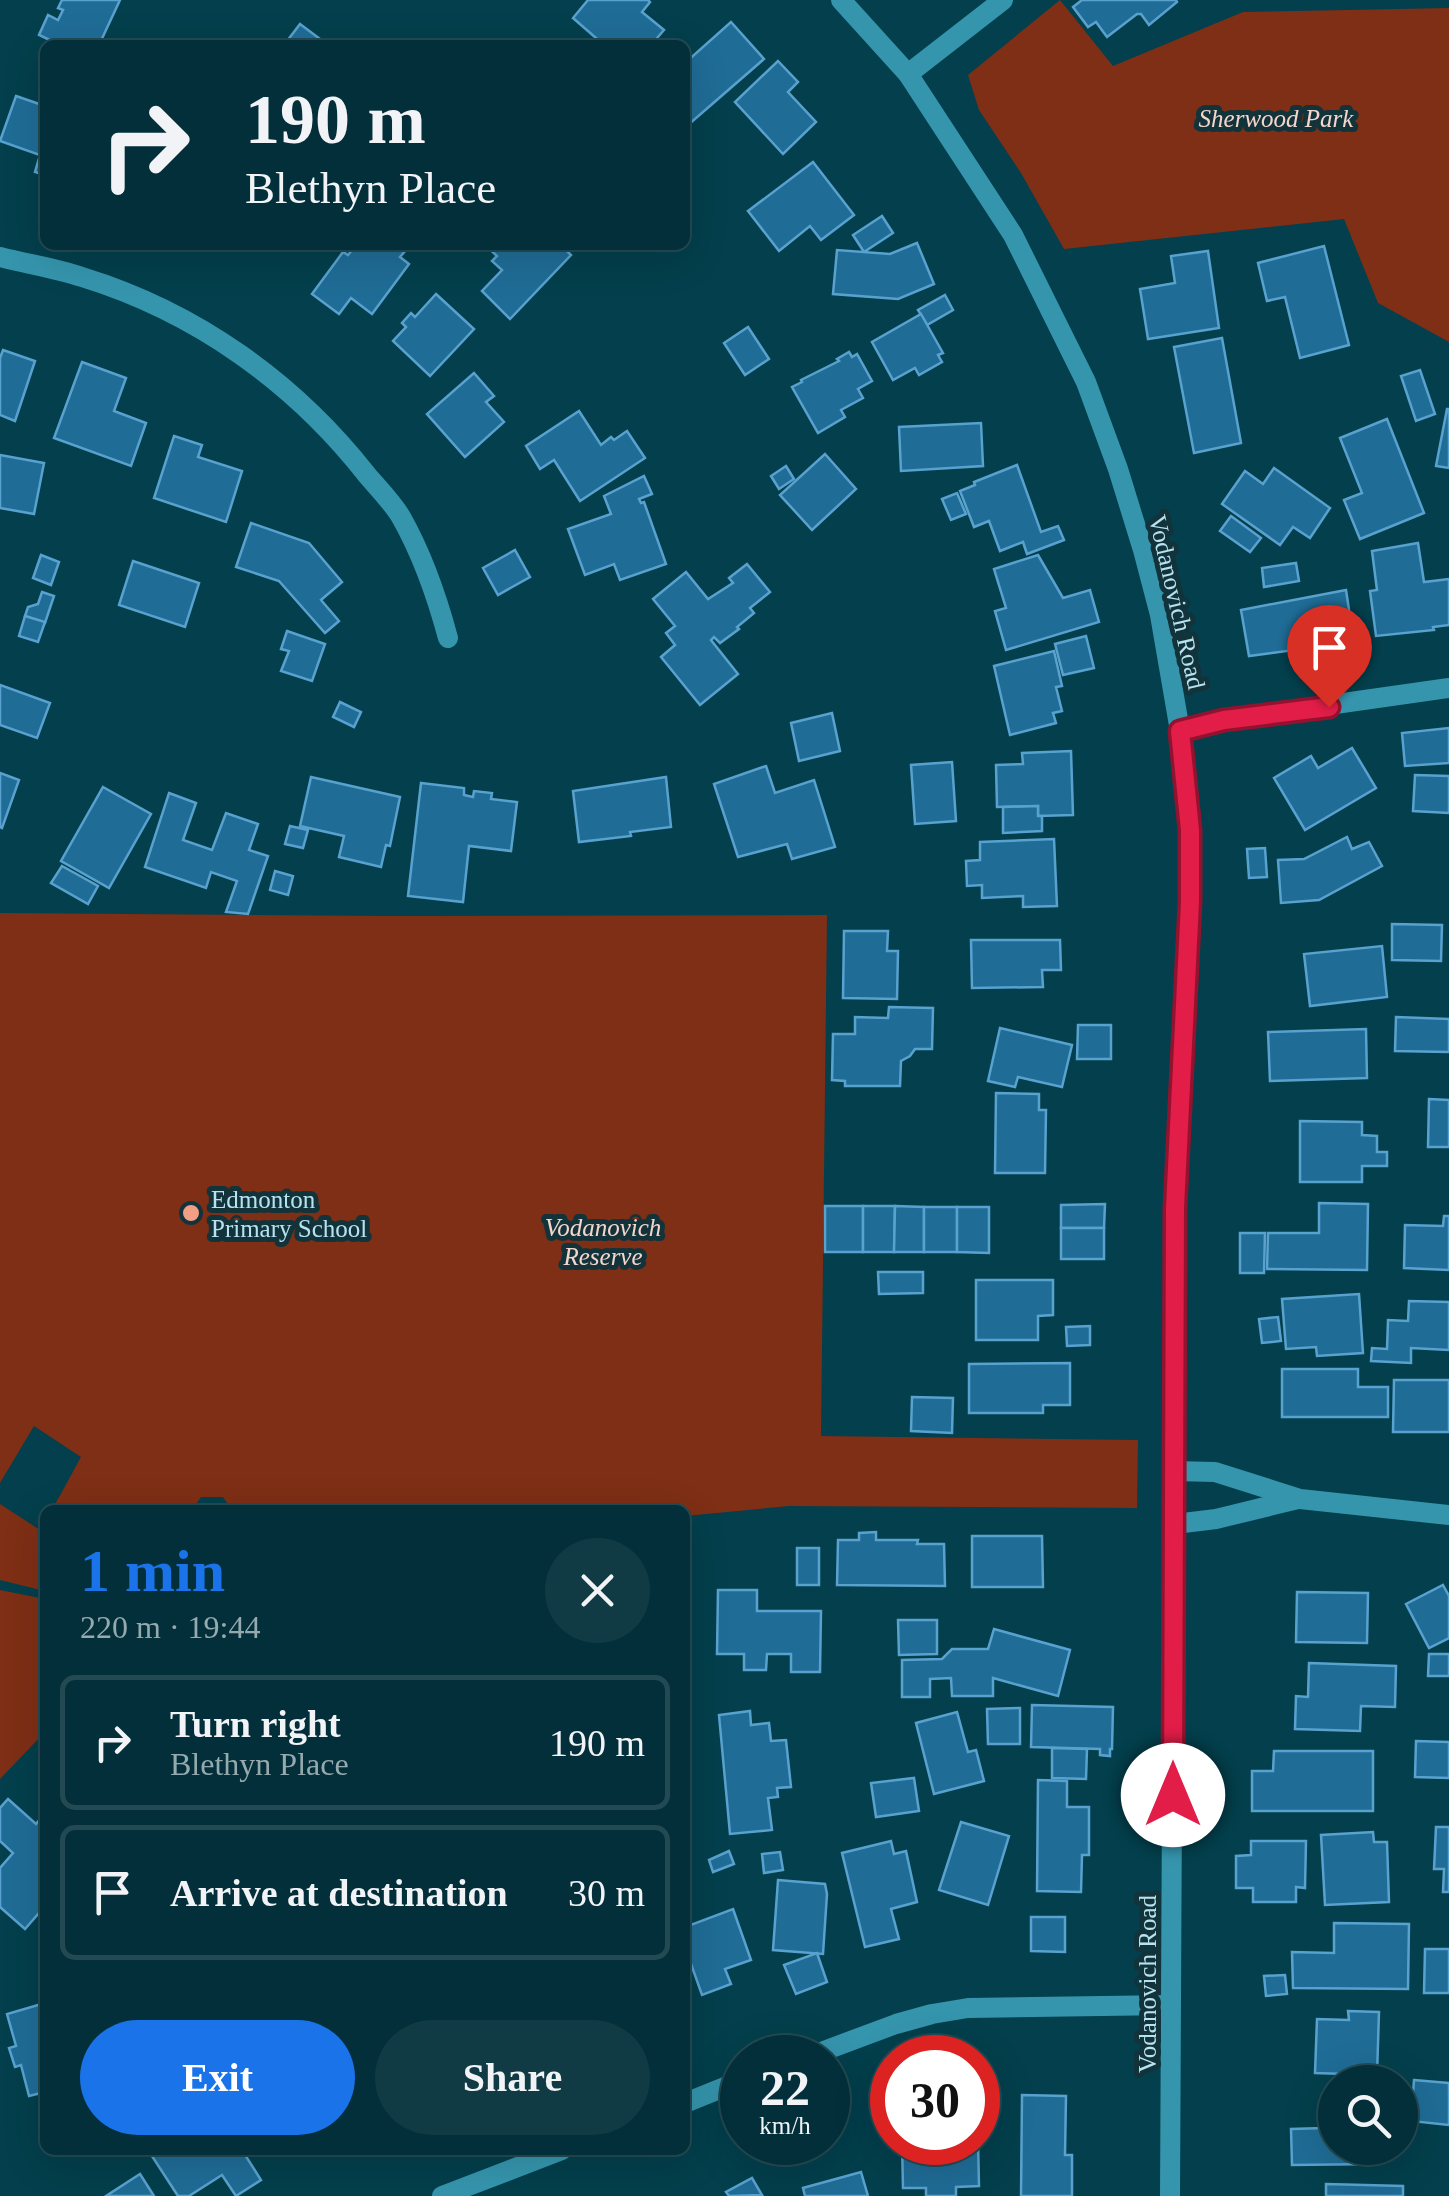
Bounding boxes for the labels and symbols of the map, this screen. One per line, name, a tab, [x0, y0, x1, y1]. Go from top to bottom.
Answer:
park label: Sherwood Park	[1199, 105, 1354, 132]
street label: Vodanovich Road	[1144, 512, 1210, 692]
pin	[1287, 605, 1372, 708]
place label: Edmonton Primary School	[211, 1186, 367, 1242]
marker: Edmonton Primary School	[180, 1202, 202, 1224]
park label: Vodanovich Reserve	[545, 1214, 661, 1270]
position arrow	[1121, 1743, 1225, 1847]
street label: Vodanovich Road	[1134, 1895, 1161, 2073]
speed limit sign: 30	[870, 2035, 1000, 2165]

